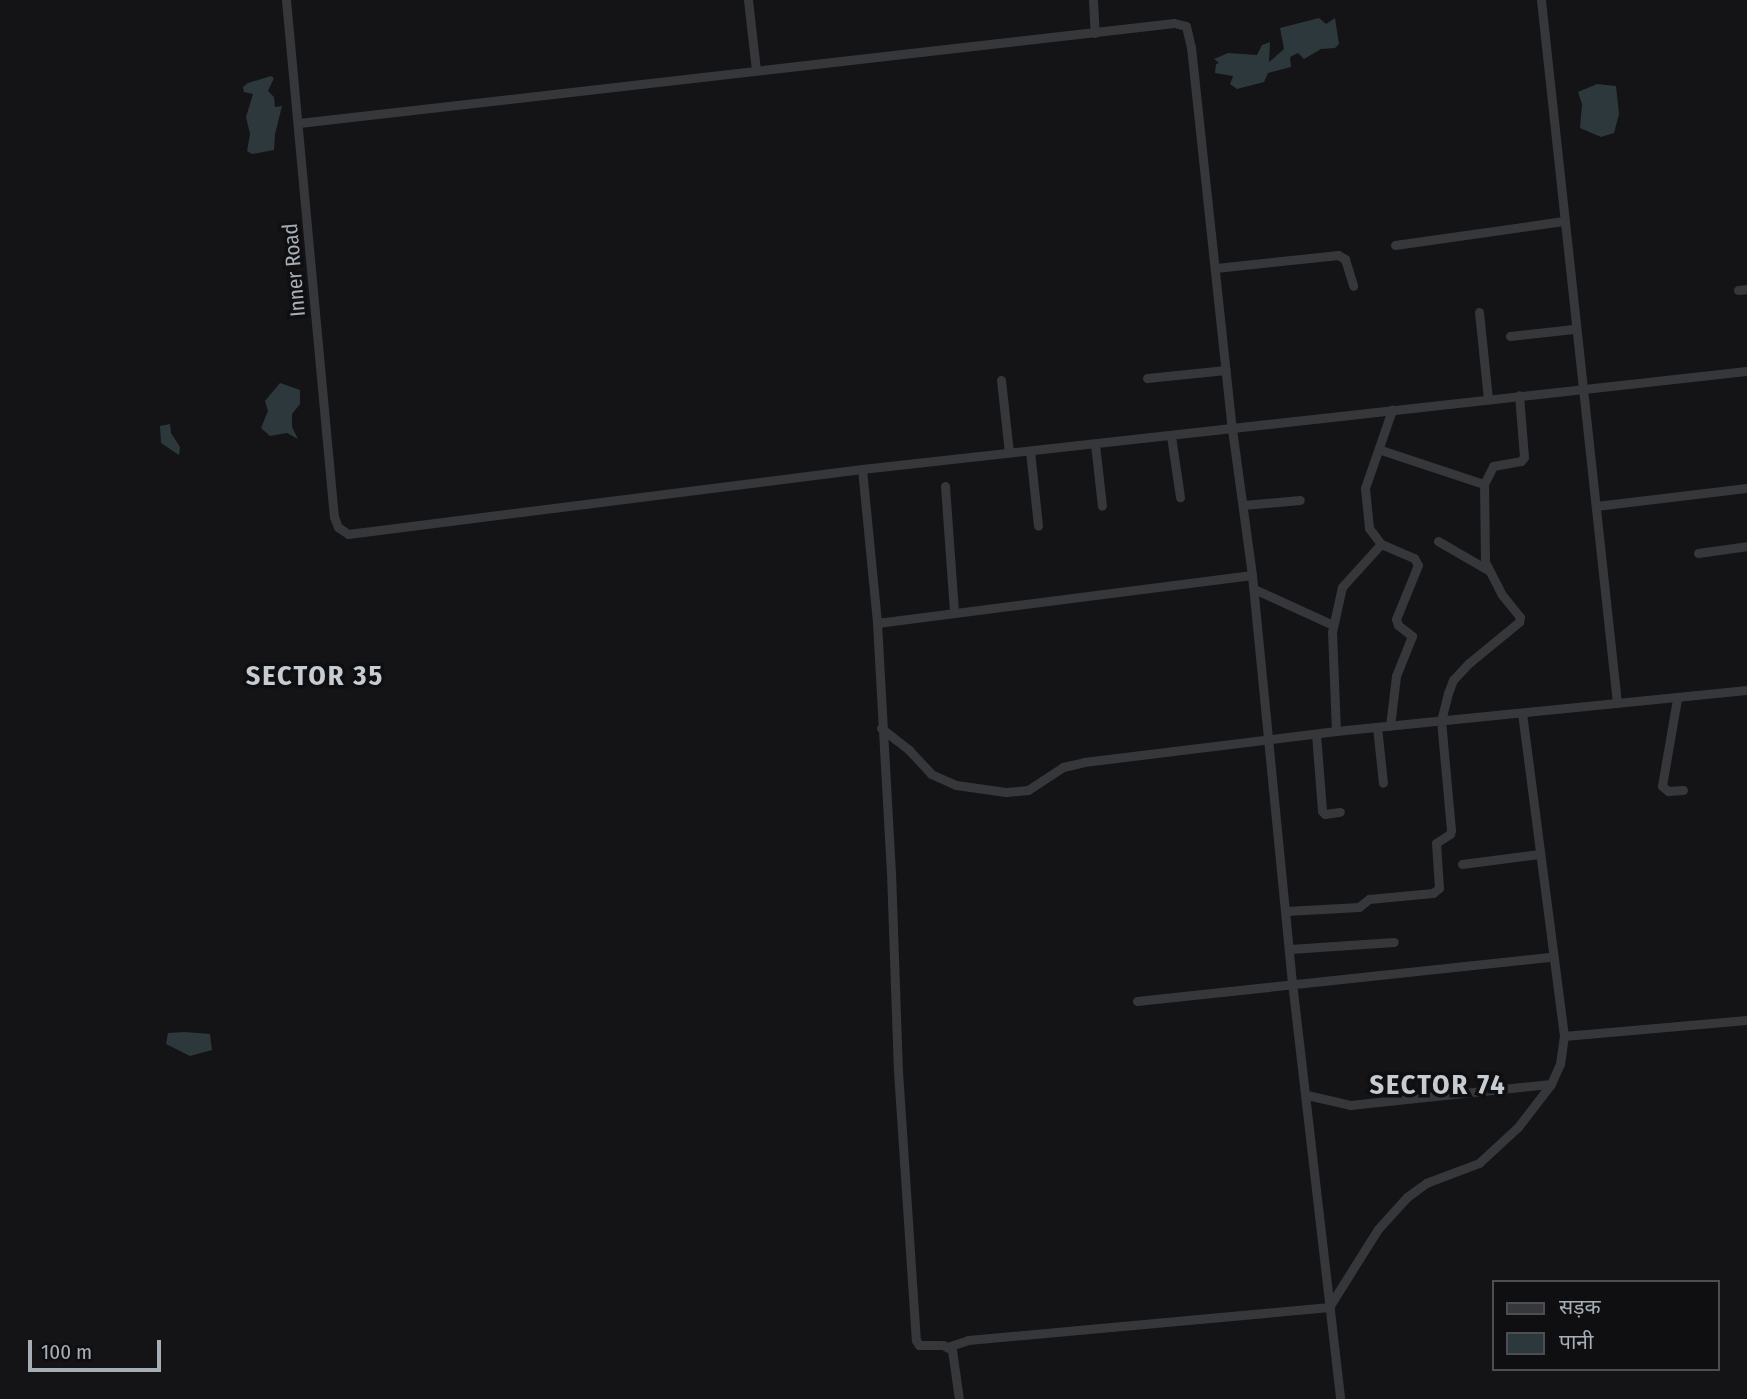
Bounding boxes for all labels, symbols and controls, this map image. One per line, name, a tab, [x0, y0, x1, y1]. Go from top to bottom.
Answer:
street label: Inner Road	[277, 222, 311, 318]
district label: SECTOR 35	[247, 659, 383, 693]
district label: SECTOR 74	[1371, 1068, 1505, 1102]
legend	[1492, 1280, 1719, 1371]
text: सड़क	[1559, 1294, 1601, 1320]
scale bar	[32, 1326, 164, 1370]
text: पानी	[1559, 1329, 1593, 1355]
text: 100 m	[41, 1339, 92, 1365]

